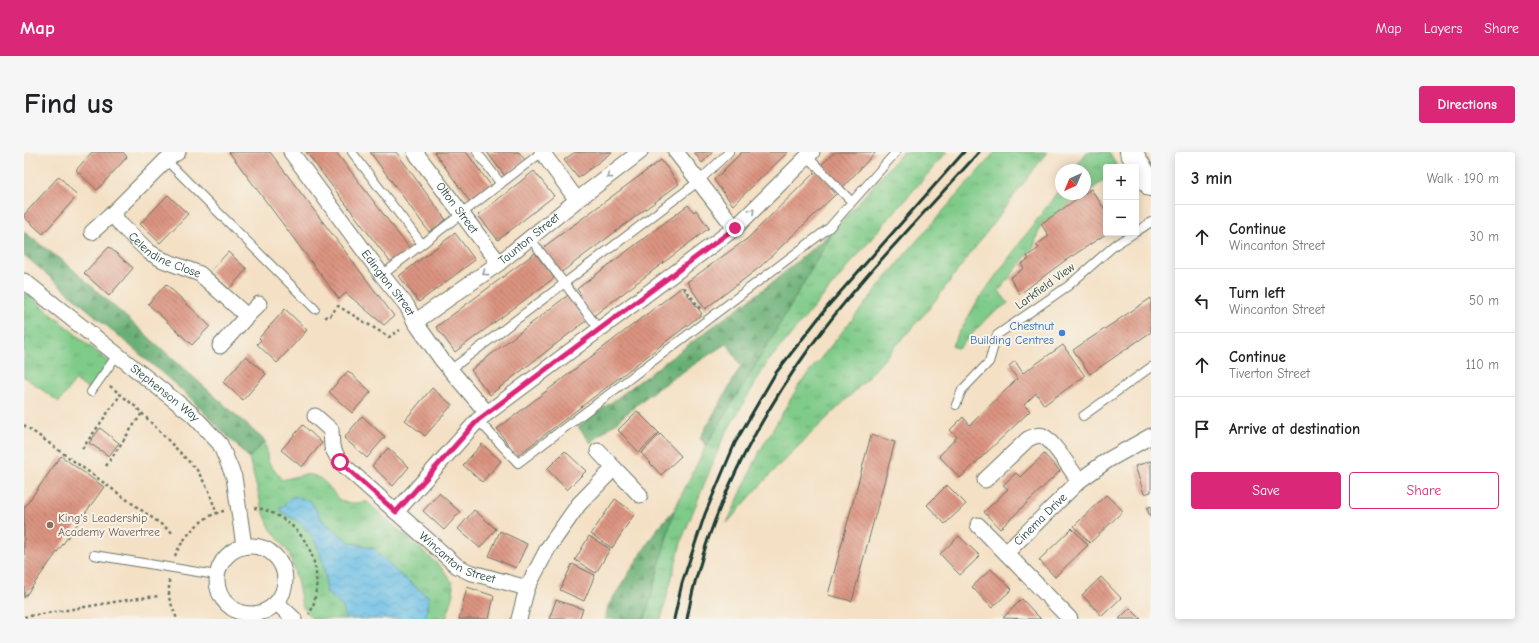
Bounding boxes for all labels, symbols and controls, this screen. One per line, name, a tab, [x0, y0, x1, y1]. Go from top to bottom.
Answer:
text: Map	[20, 17, 55, 39]
text: Map	[1375, 20, 1402, 37]
text: Layers	[1424, 20, 1462, 37]
text: Share	[1484, 20, 1519, 37]
button: Directions	[1419, 86, 1515, 123]
text: Find us	[24, 88, 113, 120]
north arrow	[1055, 164, 1091, 200]
map controls	[1103, 164, 1139, 236]
button: +	[1103, 164, 1139, 200]
text: 3 min	[1191, 169, 1232, 188]
one-way arrow	[606, 171, 613, 178]
text: Walk · 190 m	[1427, 171, 1499, 186]
street label: Olton Street	[433, 179, 481, 237]
button: −	[1103, 200, 1139, 236]
one-way arrow	[747, 208, 755, 216]
street label: Taunton Street	[496, 210, 563, 268]
route end	[726, 219, 744, 237]
text: Continue	[1229, 220, 1286, 238]
icon: ahead	[1191, 226, 1213, 248]
street label: Celendine Close	[126, 229, 203, 281]
text: 30 m	[1469, 229, 1499, 244]
text: Wincanton Street	[1229, 238, 1325, 253]
street label: Edington Street	[359, 247, 418, 319]
street label: Larkfield View	[1013, 259, 1078, 312]
one-way arrow	[482, 268, 489, 276]
text: Turn left	[1229, 284, 1285, 302]
icon: left	[1191, 290, 1213, 312]
text: 50 m	[1469, 293, 1499, 308]
text: Wincanton Street	[1229, 302, 1325, 317]
place label: Chestnut Building Centres	[970, 319, 1055, 347]
marker: Chestnut Building Centres	[1057, 328, 1067, 338]
text: Continue	[1229, 348, 1286, 366]
icon: ahead	[1191, 354, 1213, 376]
text: 110 m	[1466, 357, 1499, 372]
street label: Stephenson Way	[128, 361, 203, 425]
text: Tiverton Street	[1229, 366, 1310, 381]
icon: arrive	[1191, 418, 1213, 440]
text: Arrive at destination	[1229, 420, 1360, 438]
route start	[331, 453, 349, 471]
button: Save	[1191, 472, 1341, 509]
button: Share	[1349, 472, 1499, 509]
street label: Cinema Drive	[1011, 490, 1070, 548]
place label: King's Leadership Academy Wavertree	[58, 511, 160, 539]
marker: King's Leadership Academy Wavertree	[45, 520, 55, 530]
street label: Wincanton Street	[416, 529, 497, 586]

